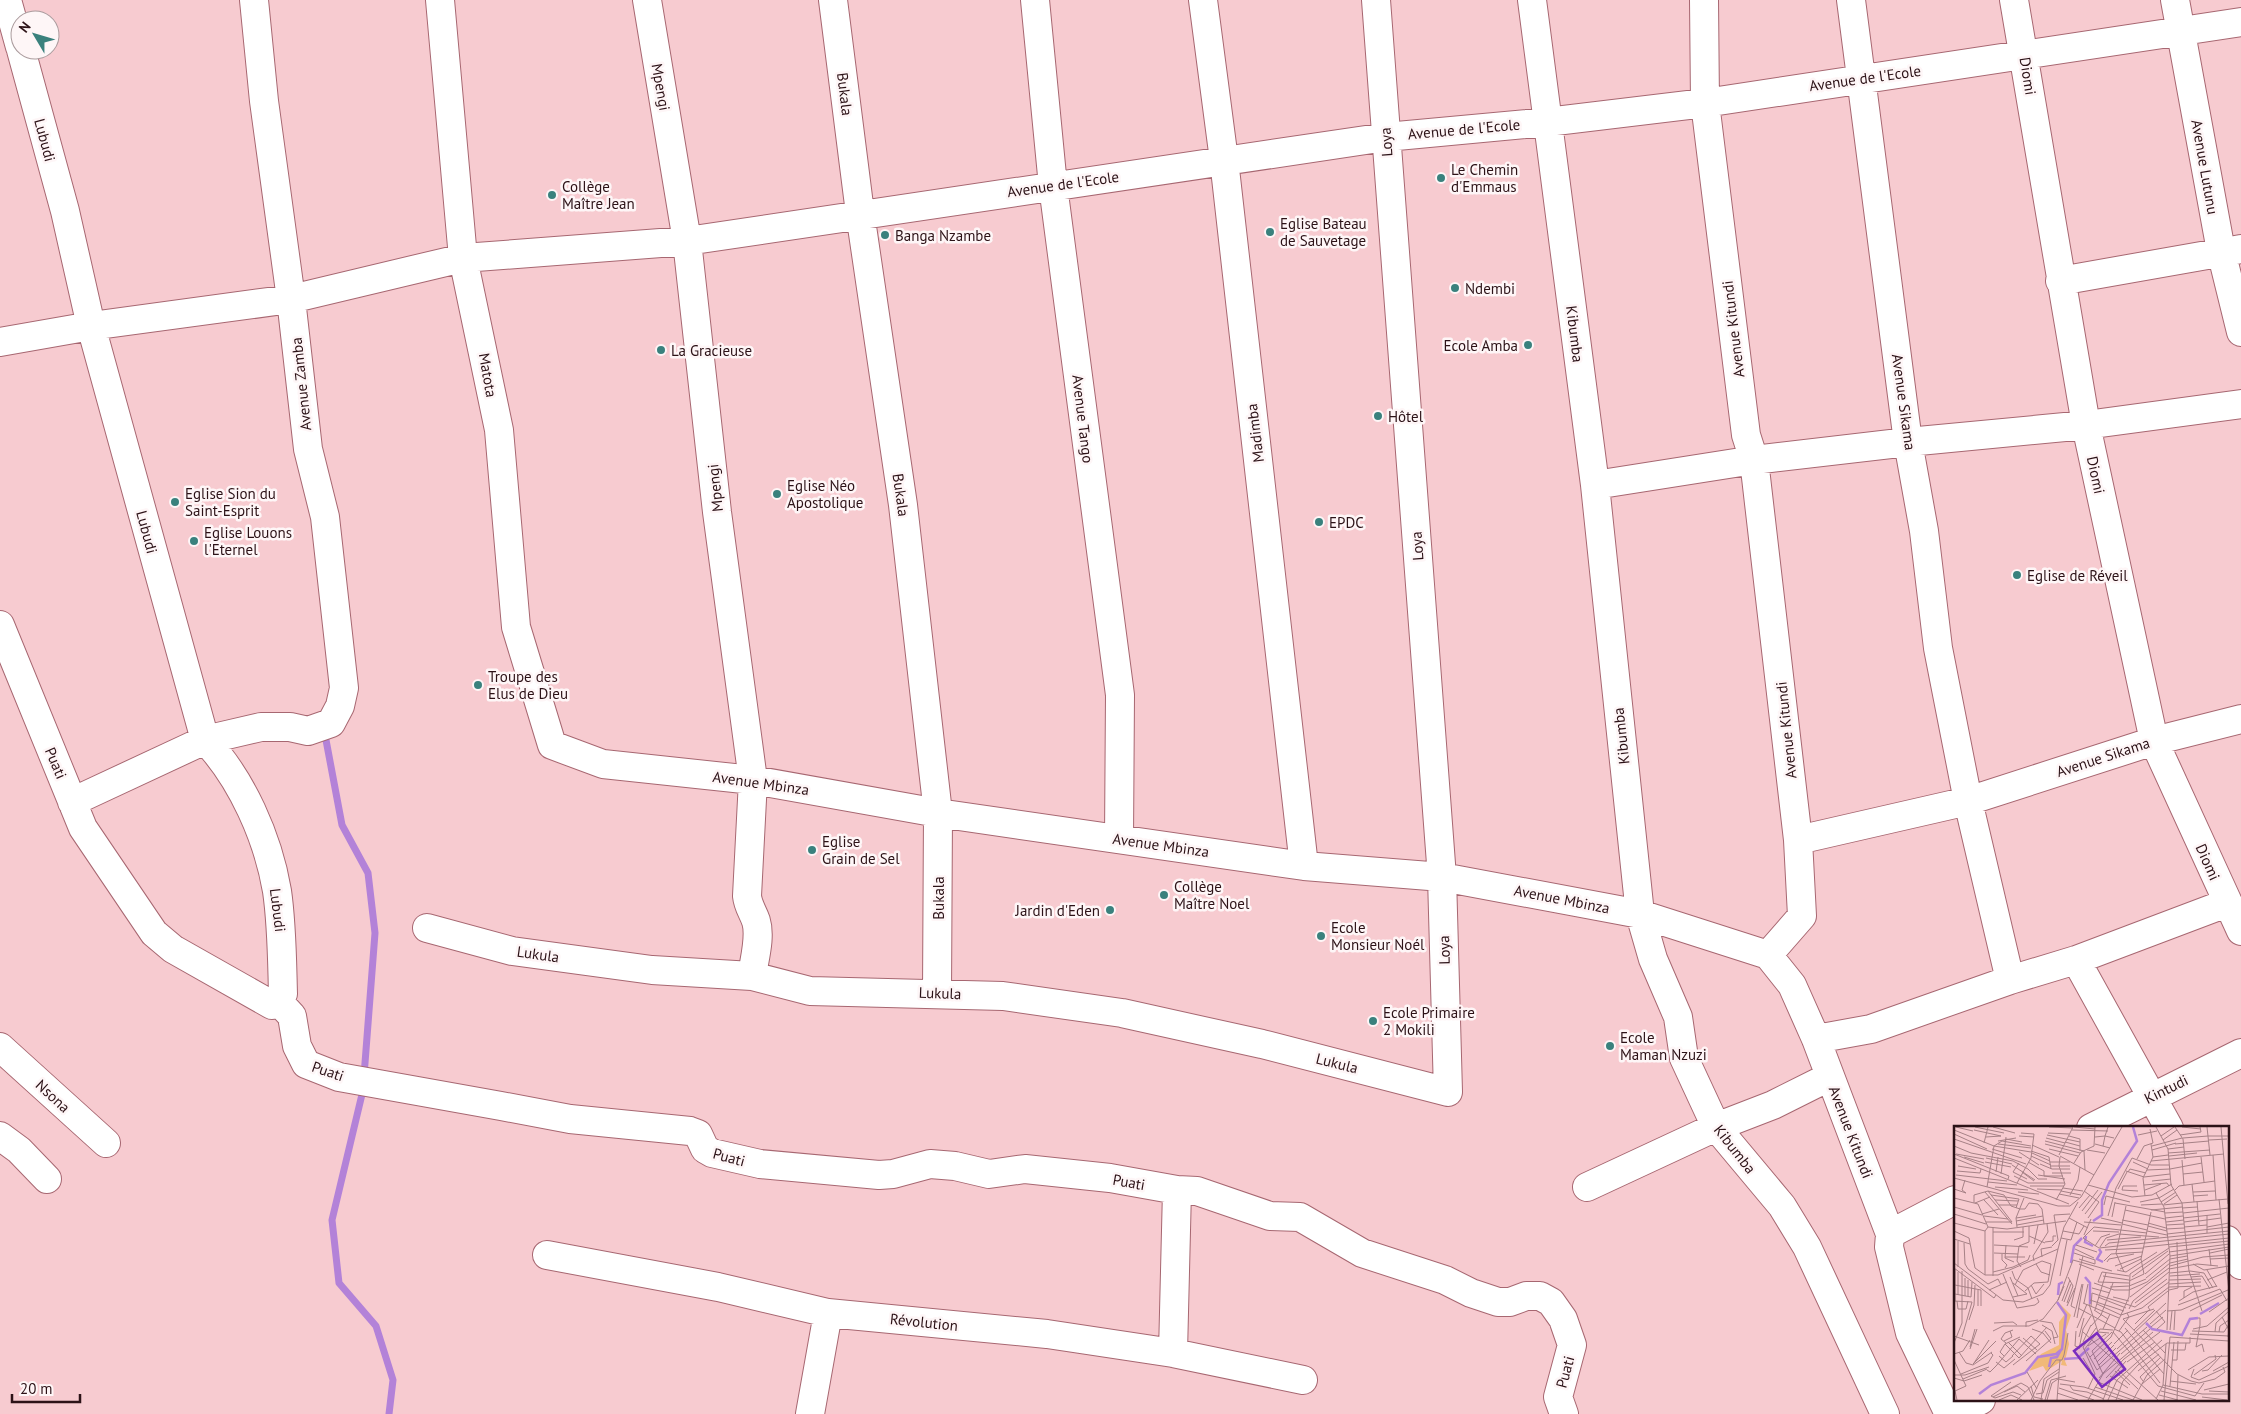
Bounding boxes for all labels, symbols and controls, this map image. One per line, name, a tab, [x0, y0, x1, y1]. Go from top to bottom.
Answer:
north arrow	[10, 10, 60, 60]
text: N	[15, 18, 35, 36]
street label: Diomi	[2016, 56, 2040, 96]
street label: Avenue de l'Ecole	[1808, 61, 1922, 95]
street label: Mpengi	[647, 62, 675, 112]
street label: Bukala	[833, 71, 857, 117]
street label: Avenue de l'Ecole	[1407, 115, 1521, 143]
street label: Lubudi	[30, 116, 60, 164]
street label: Avenue Lutunu	[2187, 118, 2223, 216]
street label: Loya	[1376, 127, 1396, 157]
place label: Le Chemin d'Emmaus	[1451, 160, 1518, 196]
street label: Avenue de l'Ecole	[1006, 167, 1120, 201]
marker: Le Chemin d'Emmaus	[1435, 172, 1447, 184]
place label: Collège Maître Jean	[562, 177, 635, 213]
marker: Collège Maître Jean	[546, 189, 558, 201]
place label: Eglise Bateau de Sauvetage	[1280, 214, 1367, 250]
place label: Banga Nzambe	[895, 226, 991, 245]
marker: Eglise Bateau de Sauvetage	[1264, 226, 1276, 238]
marker: Banga Nzambe	[879, 229, 891, 241]
place label: Ndembi	[1465, 279, 1515, 298]
street label: Avenue Kitundi	[1718, 279, 1748, 379]
marker: Ndembi	[1449, 282, 1461, 294]
street label: Kibumba	[1562, 305, 1588, 363]
street label: Avenue Zamba	[287, 336, 315, 432]
place label: Ecole Amba	[1443, 336, 1518, 355]
marker: Ecole Amba	[1522, 339, 1534, 351]
place label: La Gracieuse	[671, 341, 752, 360]
marker: La Gracieuse	[655, 344, 667, 356]
street label: Matota	[475, 351, 501, 399]
street label: Avenue Sikama	[1888, 353, 1920, 451]
street label: Avenue Tango	[1068, 374, 1098, 464]
street label: Madimba	[1242, 403, 1268, 463]
place label: Hôtel	[1388, 407, 1424, 426]
marker: Hôtel	[1372, 410, 1384, 422]
street label: Diomi	[2083, 454, 2109, 496]
street label: Mpengi	[703, 463, 727, 513]
street label: Bukala	[889, 472, 913, 518]
place label: Eglise Néo Apostolique	[787, 476, 863, 512]
place label: Eglise Sion du Saint-Esprit	[185, 484, 276, 520]
marker: Eglise Néo Apostolique	[771, 488, 783, 500]
marker: Eglise Sion du Saint-Esprit	[169, 496, 181, 508]
street label: Lubudi	[132, 508, 162, 556]
place label: EPDC	[1329, 513, 1364, 532]
marker: EPDC	[1313, 516, 1325, 528]
place label: Eglise Louons l'Eternel	[204, 523, 292, 559]
street label: Loya	[1407, 531, 1427, 561]
marker: Eglise Louons l'Eternel	[188, 535, 200, 547]
place label: Eglise de Réveil	[2027, 566, 2128, 585]
marker: Eglise de Réveil	[2011, 569, 2023, 581]
place label: Troupe des Elus de Dieu	[488, 667, 568, 703]
marker: Troupe des Elus de Dieu	[472, 679, 484, 691]
street label: Avenue Kitundi	[1771, 681, 1801, 779]
street label: Kibumba	[1609, 707, 1633, 765]
street label: Avenue Sikama	[2054, 733, 2152, 781]
street label: Puati	[41, 744, 71, 782]
street label: Avenue Mbinza	[712, 767, 810, 799]
street label: Avenue Mbinza	[1112, 829, 1210, 861]
place label: Eglise Grain de Sel	[822, 832, 900, 868]
street label: Diomi	[2192, 841, 2224, 883]
marker: Eglise Grain de Sel	[806, 844, 818, 856]
street label: Bukala	[929, 876, 948, 920]
place label: Collège Maître Noel	[1174, 877, 1250, 913]
street label: Avenue Mbinza	[1512, 880, 1612, 918]
street label: Lubudi	[266, 887, 290, 933]
marker: Collège Maître Noel	[1158, 889, 1170, 901]
place label: Jardin d'Eden	[1015, 901, 1100, 920]
marker: Jardin d'Eden	[1104, 904, 1116, 916]
place label: Ecole Monsieur Noél	[1331, 918, 1425, 954]
marker: Ecole Monsieur Noél	[1315, 930, 1327, 942]
street label: Loya	[1434, 935, 1454, 965]
street label: Lukula	[516, 942, 560, 966]
street label: Lukula	[918, 983, 962, 1003]
place label: Ecole Primaire 2 Mokili	[1383, 1003, 1475, 1039]
marker: Ecole Primaire 2 Mokili	[1367, 1015, 1379, 1027]
place label: Ecole Maman Nzuzi	[1620, 1028, 1707, 1064]
marker: Ecole Maman Nzuzi	[1604, 1040, 1616, 1052]
street label: Lukula	[1314, 1049, 1360, 1077]
street label: Puati	[310, 1057, 346, 1085]
street label: Kintudi	[2141, 1070, 2191, 1108]
street label: Nsona	[32, 1075, 74, 1117]
street label: Avenue Kitundi	[1825, 1083, 1877, 1181]
street label: Kibumba	[1710, 1121, 1760, 1177]
inset map	[1954, 1126, 2228, 1402]
street label: Puati	[711, 1144, 747, 1170]
street label: Puati	[1111, 1170, 1147, 1194]
street label: Révolution	[889, 1309, 959, 1335]
street label: Puati	[1552, 1354, 1578, 1390]
scale bar	[12, 1372, 80, 1404]
text: 20 m	[20, 1379, 53, 1398]

